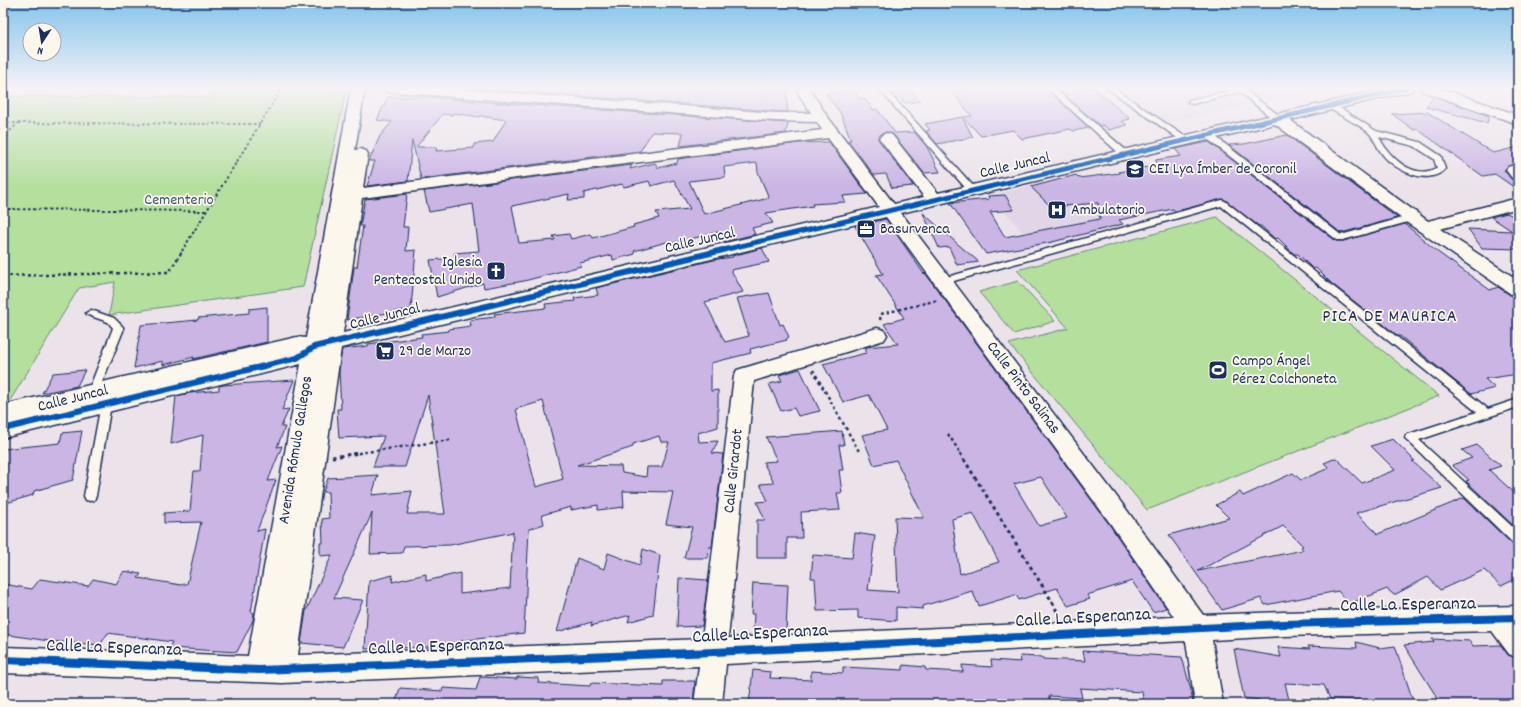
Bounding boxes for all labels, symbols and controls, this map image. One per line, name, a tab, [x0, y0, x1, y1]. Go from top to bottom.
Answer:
north arrow	[22, 22, 62, 62]
text: N	[35, 41, 45, 58]
street label: Calle Juncal	[978, 147, 1053, 185]
school or university icon: CEI Lya Ímber de Coronil	[1124, 158, 1146, 180]
place label: CEI Lya Ímber de Coronil	[1149, 158, 1297, 181]
park label: Cementerio	[144, 189, 214, 212]
hospital icon: Ambulatorio	[1046, 199, 1068, 221]
place label: Ambulatorio	[1071, 199, 1145, 222]
office icon: Basurvenca	[855, 218, 877, 240]
place label: Basurvenca	[880, 218, 950, 241]
street label: Calle Juncal	[663, 222, 738, 260]
place label: Iglesia Pentecostal Unido	[374, 251, 482, 292]
church icon: Iglesia Pentecostal Unido	[485, 260, 507, 282]
street label: Calle Juncal	[347, 297, 423, 337]
district label: PICA DE MAURICA	[1322, 305, 1458, 330]
street label: Calle Pinto Salinas	[980, 337, 1066, 439]
supermarket icon: 29 de Marzo	[374, 340, 396, 362]
place label: 29 de Marzo	[399, 340, 471, 363]
place label: Campo Ángel Pérez Colchoneta	[1232, 350, 1337, 391]
sports icon: Campo Ángel Pérez Colchoneta	[1207, 359, 1229, 381]
street label: Avenida Rómulo Gallegos	[273, 374, 319, 526]
street label: Calle Juncal	[35, 379, 111, 419]
street label: Calle Girardot	[718, 428, 750, 514]
street label: Calle La Esperanza	[1340, 591, 1477, 621]
street label: Calle La Esperanza	[1015, 602, 1153, 636]
street label: Calle La Esperanza	[692, 618, 830, 652]
street label: Calle La Esperanza	[368, 632, 505, 664]
street label: Calle La Esperanza	[46, 633, 183, 665]

